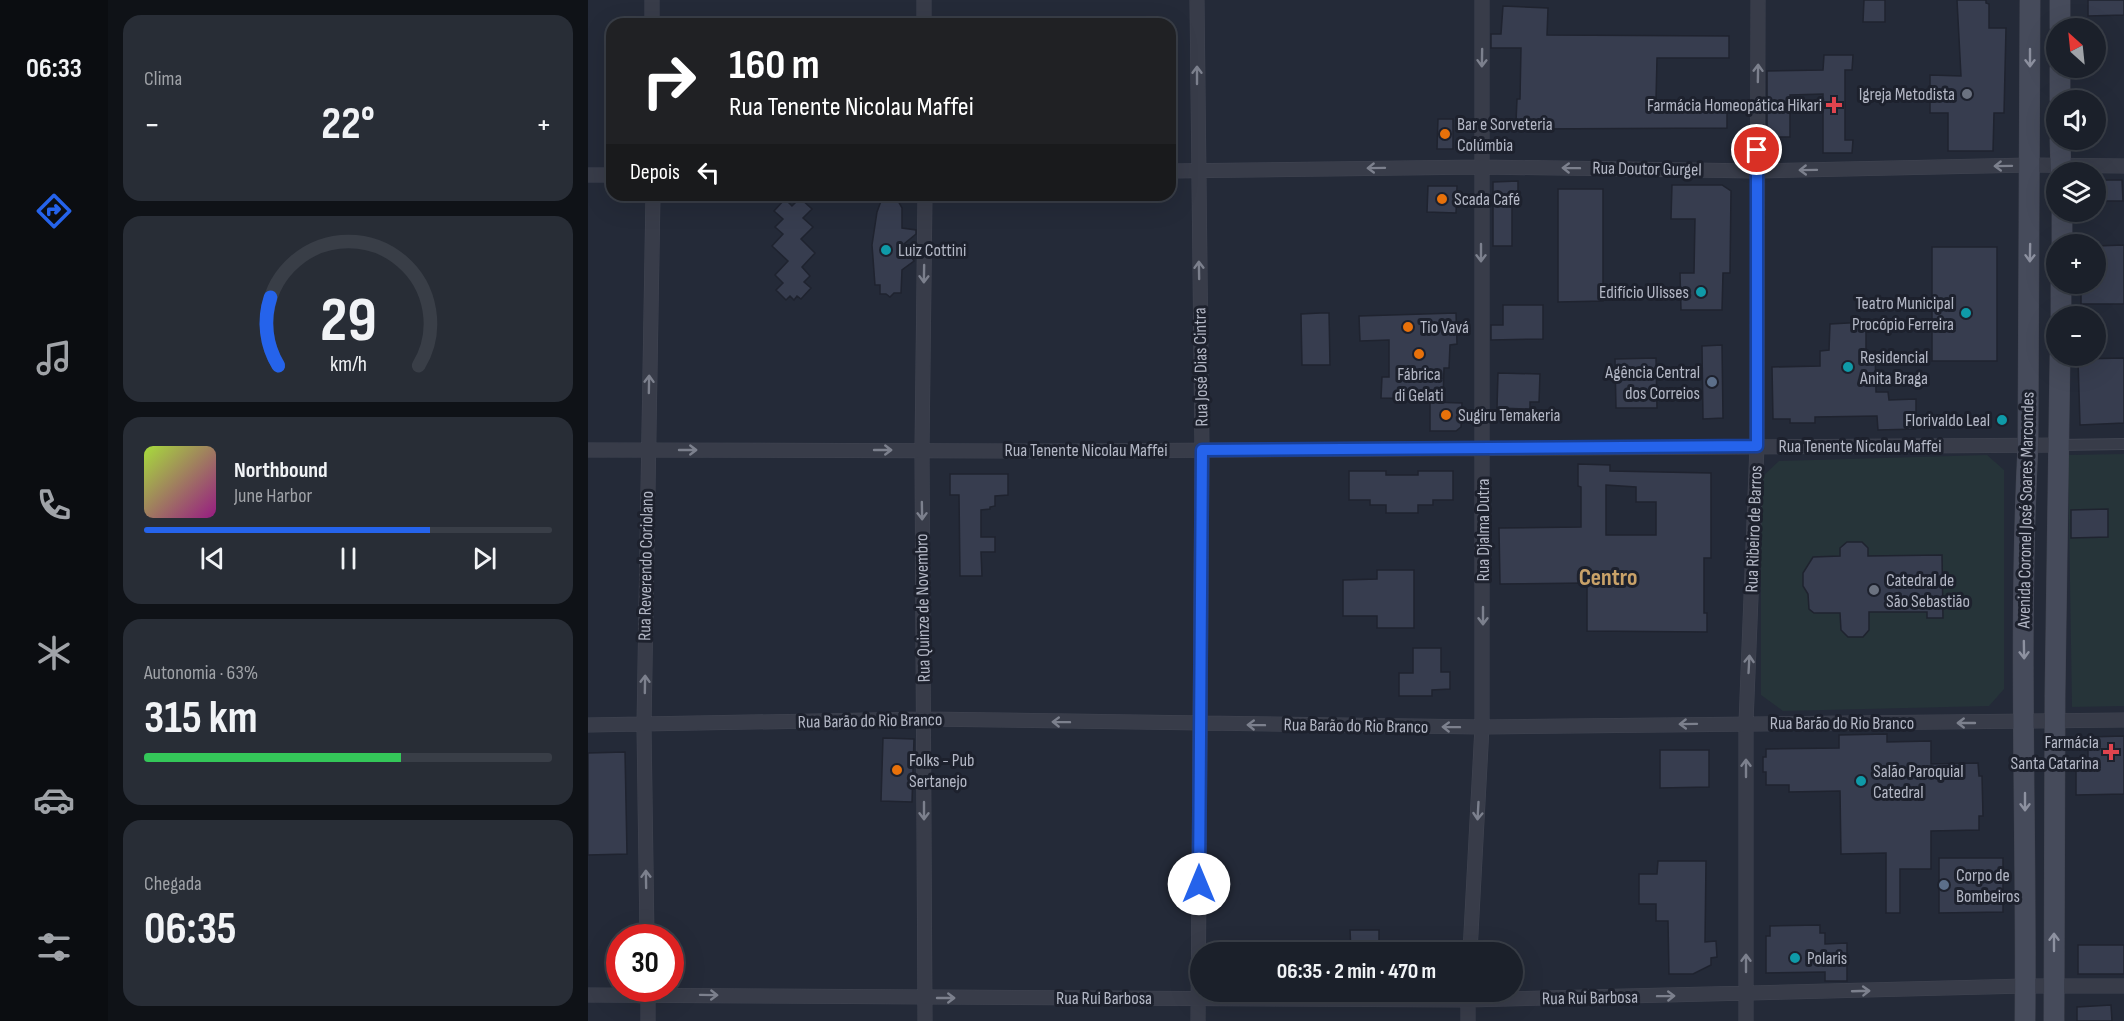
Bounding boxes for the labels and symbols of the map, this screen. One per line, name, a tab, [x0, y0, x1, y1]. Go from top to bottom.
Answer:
north arrow	[2046, 18, 2106, 78]
one-way arrow	[1476, 48, 1488, 68]
one-way arrow	[2024, 48, 2036, 68]
one-way arrow	[1752, 63, 1763, 83]
one-way arrow	[1191, 65, 1203, 85]
place label: Igreja Metodista	[1859, 84, 1955, 105]
marker: Igreja Metodista	[1960, 87, 1974, 101]
place label: Farmácia Homeopática Hikari	[1647, 95, 1822, 116]
marker: Farmácia Homeopática Hikari	[1827, 98, 1841, 112]
place label: Bar e Sorveteria Colúmbia	[1457, 114, 1553, 156]
pin	[1731, 124, 1782, 175]
marker: Bar e Sorveteria Colúmbia	[1438, 127, 1452, 141]
street label: Rua Doutor Gurgel	[1592, 158, 1702, 180]
one-way arrow	[1993, 160, 2013, 171]
one-way arrow	[1366, 162, 1386, 174]
one-way arrow	[1561, 162, 1581, 174]
one-way arrow	[1798, 164, 1818, 176]
place label: Scada Café	[1454, 189, 1520, 210]
marker: Scada Café	[1435, 192, 1449, 206]
place label: Luiz Cottini	[898, 240, 966, 261]
marker: Luiz Cottini	[879, 243, 893, 257]
one-way arrow	[1475, 243, 1487, 263]
one-way arrow	[2024, 243, 2036, 263]
one-way arrow	[1193, 260, 1205, 280]
one-way arrow	[918, 264, 930, 284]
place label: Edifício Ulisses	[1599, 282, 1689, 303]
marker: Edifício Ulisses	[1694, 285, 1708, 299]
place label: Teatro Municipal Procópio Ferreira	[1852, 293, 1954, 335]
marker: Teatro Municipal Procópio Ferreira	[1959, 306, 1973, 320]
street label: Rua José Dias Cintra	[1189, 307, 1213, 427]
place label: Tio Vavá	[1420, 317, 1469, 338]
marker: Tio Vavá	[1401, 320, 1415, 334]
marker: Fábrica di Gelati	[1412, 347, 1426, 361]
place label: Residencial Anita Braga	[1859, 347, 1928, 389]
marker: Residencial Anita Braga	[1841, 360, 1855, 374]
place label: Agência Central dos Correios	[1604, 362, 1700, 404]
place label: Fábrica di Gelati	[1394, 364, 1444, 406]
one-way arrow	[643, 375, 655, 395]
marker: Agência Central dos Correios	[1705, 375, 1719, 389]
street label: Avenida Coronel José Soares Marcondes	[2013, 391, 2039, 630]
place label: Sugiru Temakeria	[1458, 405, 1560, 426]
marker: Sugiru Temakeria	[1439, 408, 1453, 422]
place label: Florivaldo Leal	[1905, 410, 1990, 431]
marker: Florivaldo Leal	[1995, 413, 2009, 427]
street label: Rua Tenente Nicolau Maffei	[1778, 436, 1942, 457]
street label: Rua Tenente Nicolau Maffei	[1004, 440, 1168, 461]
one-way arrow	[678, 444, 698, 456]
one-way arrow	[873, 444, 893, 456]
street label: Rua Ribeiro de Barros	[1741, 465, 1767, 593]
street label: Rua Djalma Dutra	[1473, 478, 1494, 582]
street label: Rua Reverendo Coriolano	[634, 491, 658, 641]
one-way arrow	[916, 501, 928, 521]
street label: Rua Quinze de Novembro	[911, 533, 935, 683]
district label: Centro	[1579, 563, 1637, 592]
place label: Catedral de São Sebastião	[1886, 570, 1970, 612]
marker: Catedral de São Sebastião	[1867, 583, 1881, 597]
one-way arrow	[1477, 606, 1489, 626]
one-way arrow	[2018, 640, 2030, 660]
one-way arrow	[1744, 655, 1755, 675]
one-way arrow	[639, 675, 650, 695]
street label: Rua Barão do Rio Branco	[797, 709, 943, 733]
street label: Rua Barão do Rio Branco	[1770, 713, 1914, 734]
street label: Rua Barão do Rio Branco	[1283, 714, 1429, 738]
one-way arrow	[1051, 716, 1071, 728]
one-way arrow	[1957, 717, 1977, 729]
one-way arrow	[1678, 718, 1698, 729]
one-way arrow	[1246, 719, 1266, 731]
one-way arrow	[1441, 721, 1461, 732]
place label: Farmácia Santa Catarina	[2011, 732, 2099, 774]
marker: Farmácia Santa Catarina	[2104, 745, 2118, 759]
place label: Folks - Pub Sertanejo	[909, 750, 974, 792]
one-way arrow	[1740, 758, 1752, 778]
place label: Salão Paroquial Catedral	[1873, 761, 1964, 803]
marker: Folks - Pub Sertanejo	[890, 763, 904, 777]
marker: Salão Paroquial Catedral	[1854, 774, 1868, 788]
one-way arrow	[2019, 792, 2031, 812]
one-way arrow	[918, 801, 930, 821]
one-way arrow	[1472, 801, 1483, 821]
position arrow	[1167, 852, 1231, 916]
place label: Corpo de Bombeiros	[1956, 865, 2020, 907]
one-way arrow	[640, 870, 652, 890]
marker: Corpo de Bombeiros	[1937, 878, 1951, 892]
speed limit sign: 30	[606, 924, 684, 1002]
one-way arrow	[2048, 932, 2060, 952]
place label: Polaris	[1807, 948, 1847, 969]
marker: Polaris	[1788, 951, 1802, 965]
one-way arrow	[1740, 953, 1752, 973]
one-way arrow	[1851, 985, 1871, 996]
street label: Rua Rui Barbosa	[1542, 987, 1638, 1009]
street label: Rua Rui Barbosa	[1056, 988, 1152, 1009]
one-way arrow	[699, 989, 719, 1001]
one-way arrow	[1656, 990, 1676, 1001]
one-way arrow	[936, 992, 956, 1004]

